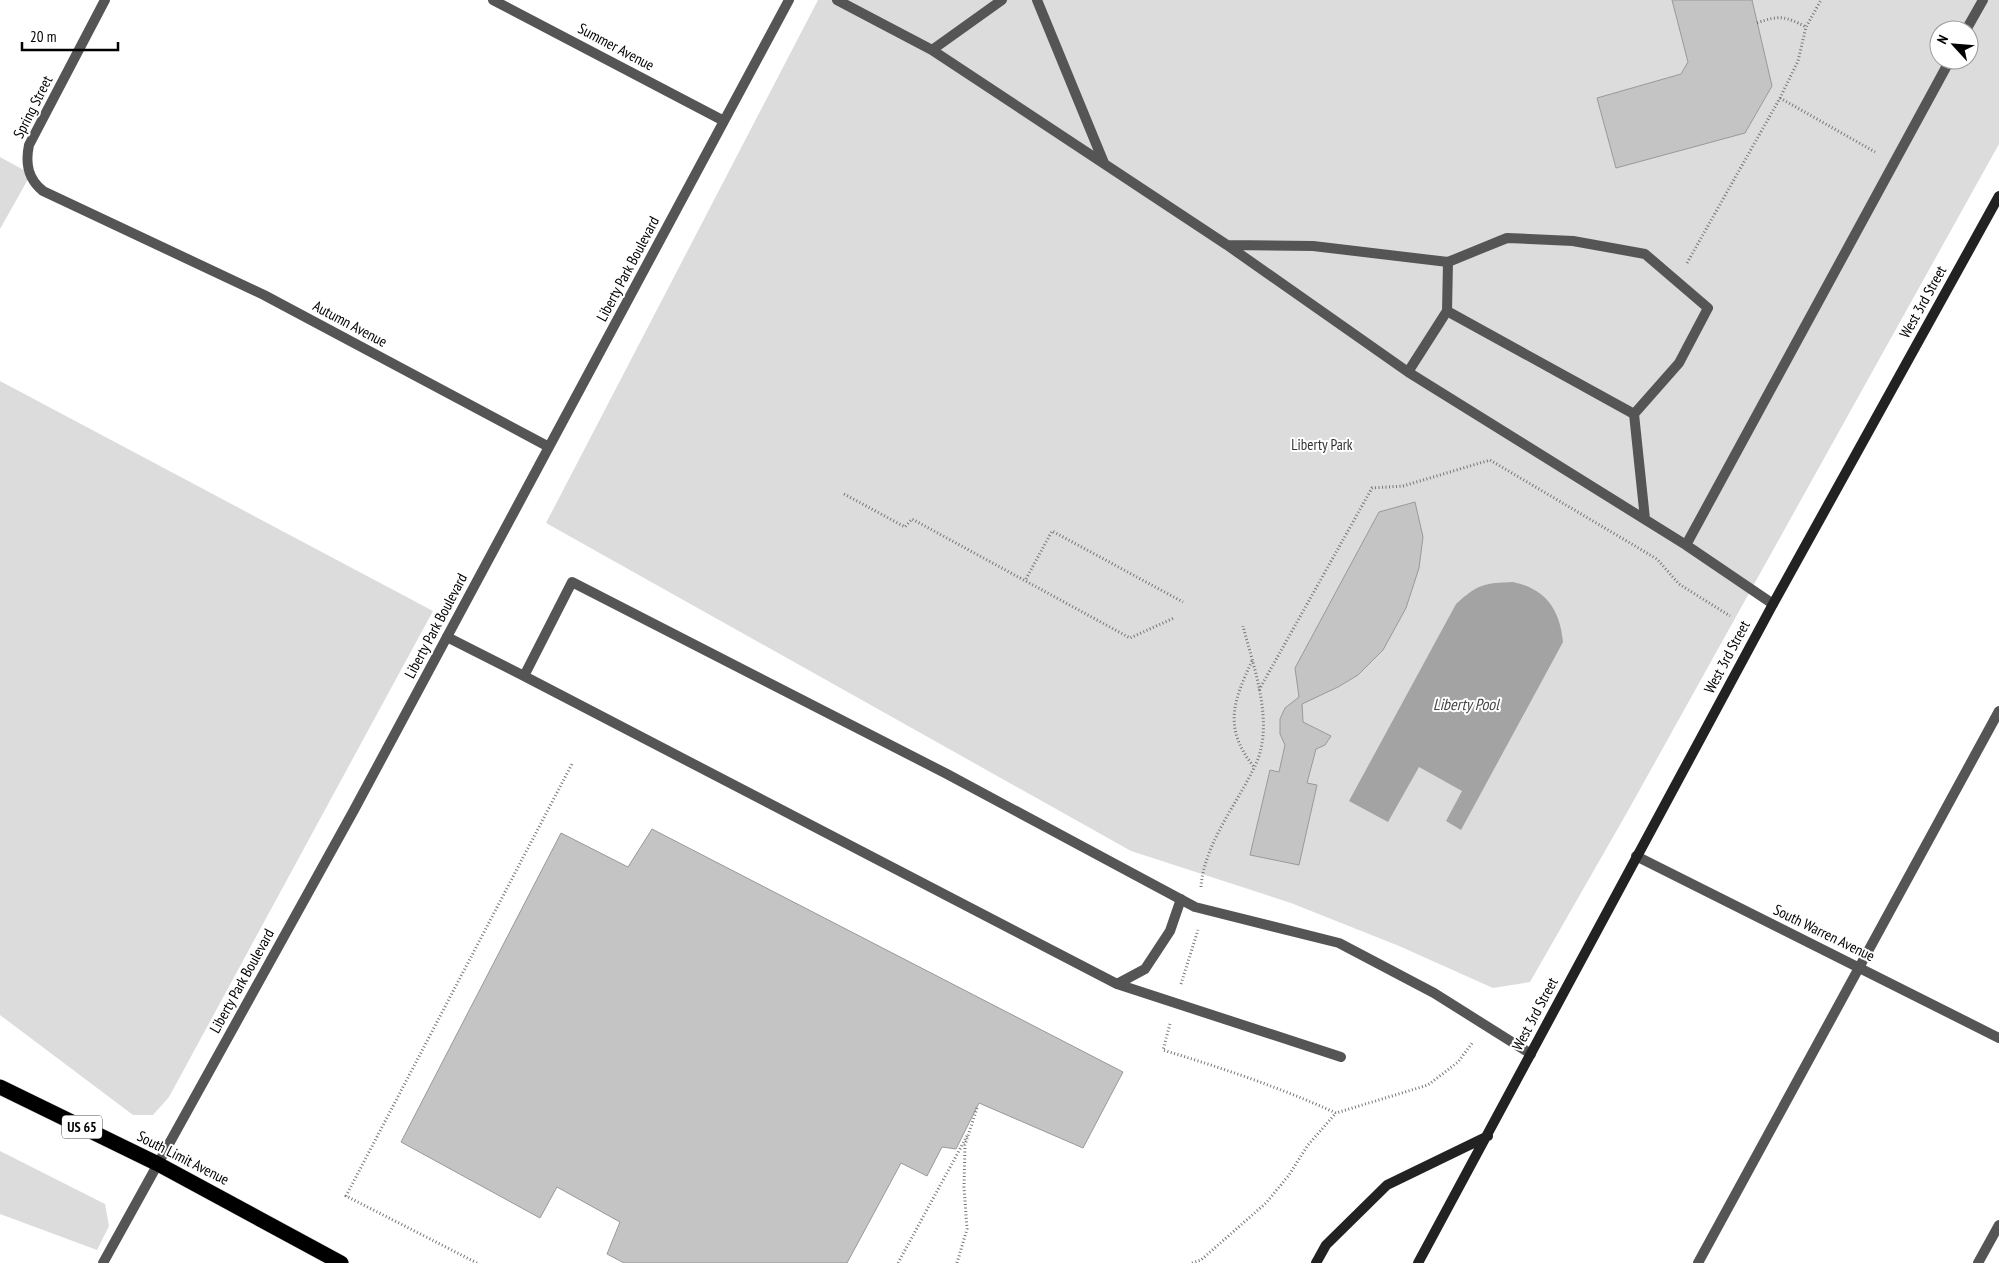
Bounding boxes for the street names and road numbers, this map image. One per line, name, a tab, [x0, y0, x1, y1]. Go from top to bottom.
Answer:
street label: Summer Avenue	[575, 19, 658, 75]
street label: Spring Street	[9, 72, 56, 141]
street label: Liberty Park Boulevard	[592, 213, 663, 324]
street label: West 3rd Street	[1895, 262, 1950, 341]
street label: Autumn Avenue	[310, 296, 391, 351]
street label: Liberty Park Boulevard	[400, 570, 471, 681]
street label: West 3rd Street	[1699, 617, 1754, 696]
street label: South Warren Avenue	[1770, 900, 1878, 965]
street label: Liberty Park Boulevard	[205, 925, 278, 1036]
street label: West 3rd Street	[1507, 974, 1562, 1053]
road number: US 65	[62, 1116, 102, 1138]
street label: South Limit Avenue	[134, 1126, 232, 1189]

